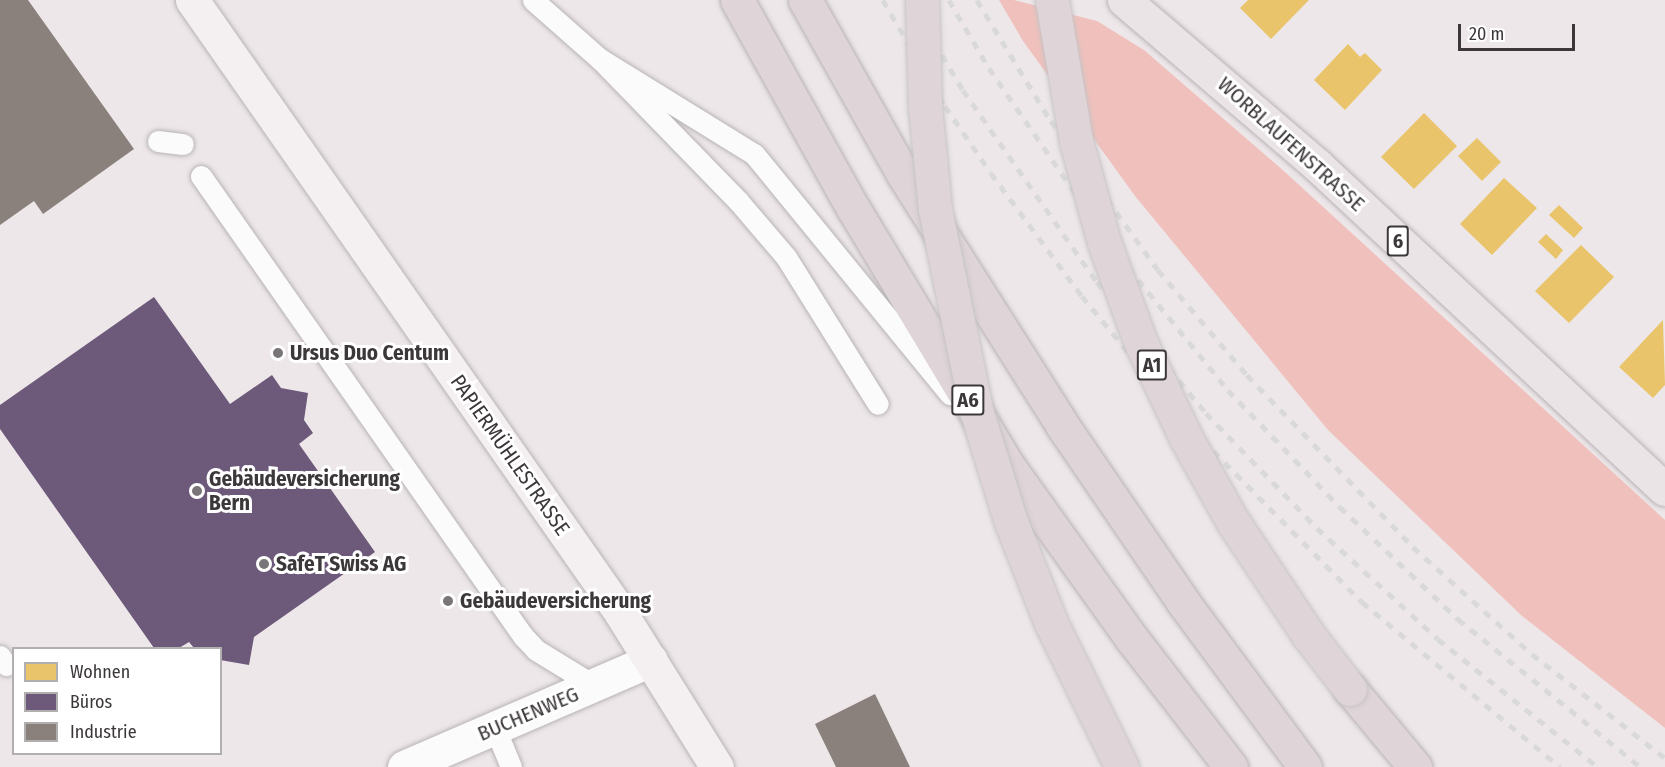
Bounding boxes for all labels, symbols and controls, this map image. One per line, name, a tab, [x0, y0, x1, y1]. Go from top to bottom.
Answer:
scale bar	[1461, 12, 1578, 50]
text: 20 m	[1469, 23, 1504, 45]
street label: WORBLAUFENSTRASSE	[1212, 71, 1370, 217]
road number: 6	[1386, 224, 1410, 258]
place label: Ursus Duo Centum	[290, 340, 449, 366]
marker: Ursus Duo Centum	[271, 346, 285, 360]
road number: A1	[1136, 348, 1168, 382]
street label: PAPIERMÜHLESTRASSE	[445, 370, 575, 540]
road number: A6	[950, 383, 986, 417]
place label: Gebäudeversicherung Bern	[209, 466, 400, 516]
marker: Gebäudeversicherung Bern	[190, 484, 204, 498]
place label: SafeT Swiss AG	[276, 551, 406, 577]
marker: SafeT Swiss AG	[257, 557, 271, 571]
place label: Gebäudeversicherung	[460, 588, 651, 614]
marker: Gebäudeversicherung	[441, 594, 455, 608]
legend	[12, 647, 222, 755]
text: Wohnen	[70, 661, 130, 683]
street label: BUCHENWEG	[474, 681, 582, 747]
text: Büros	[70, 691, 112, 713]
text: Industrie	[70, 721, 137, 743]

